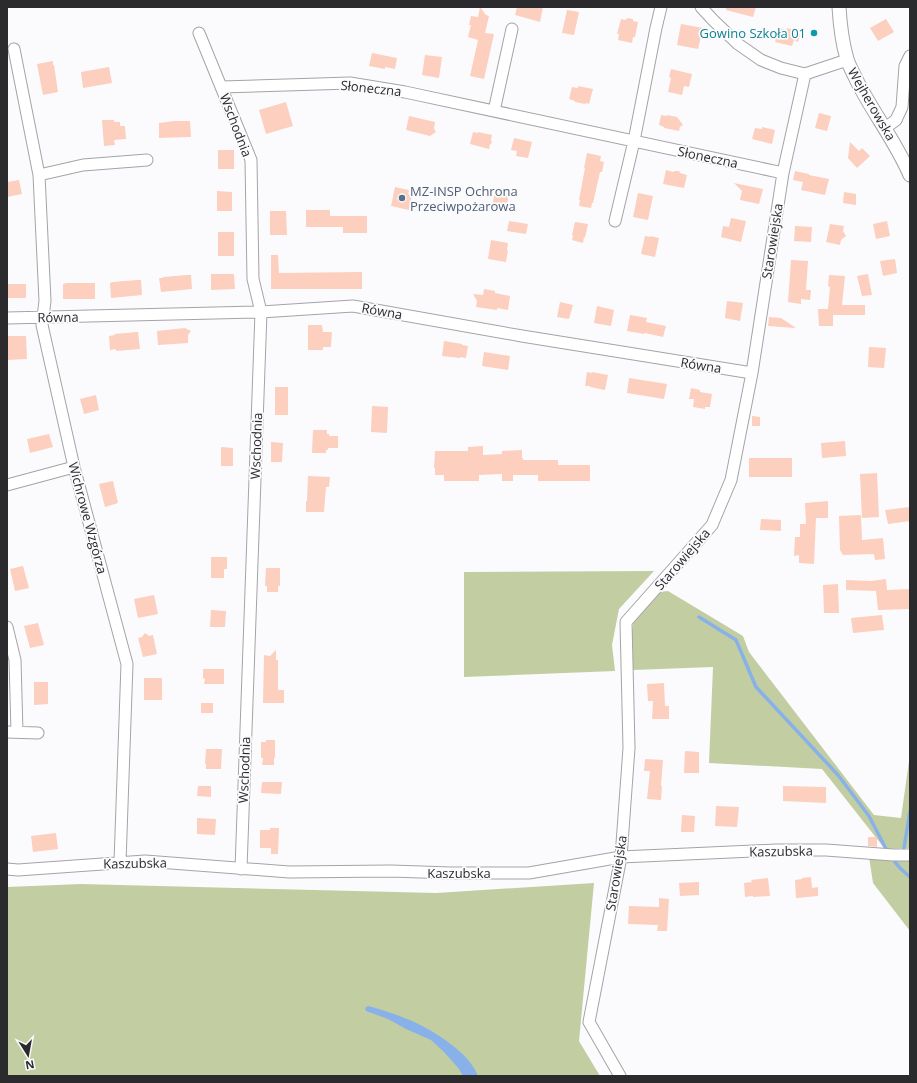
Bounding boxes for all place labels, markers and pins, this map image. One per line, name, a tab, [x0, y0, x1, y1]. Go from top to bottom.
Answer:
place label: Gowino Szkoła 01	[700, 24, 806, 42]
marker: Gowino Szkoła 01	[809, 28, 819, 38]
place label: MZ-INSP Ochrona Przeciwpożarowa	[410, 182, 518, 215]
marker: MZ-INSP Ochrona Przeciwpożarowa	[397, 193, 407, 203]

